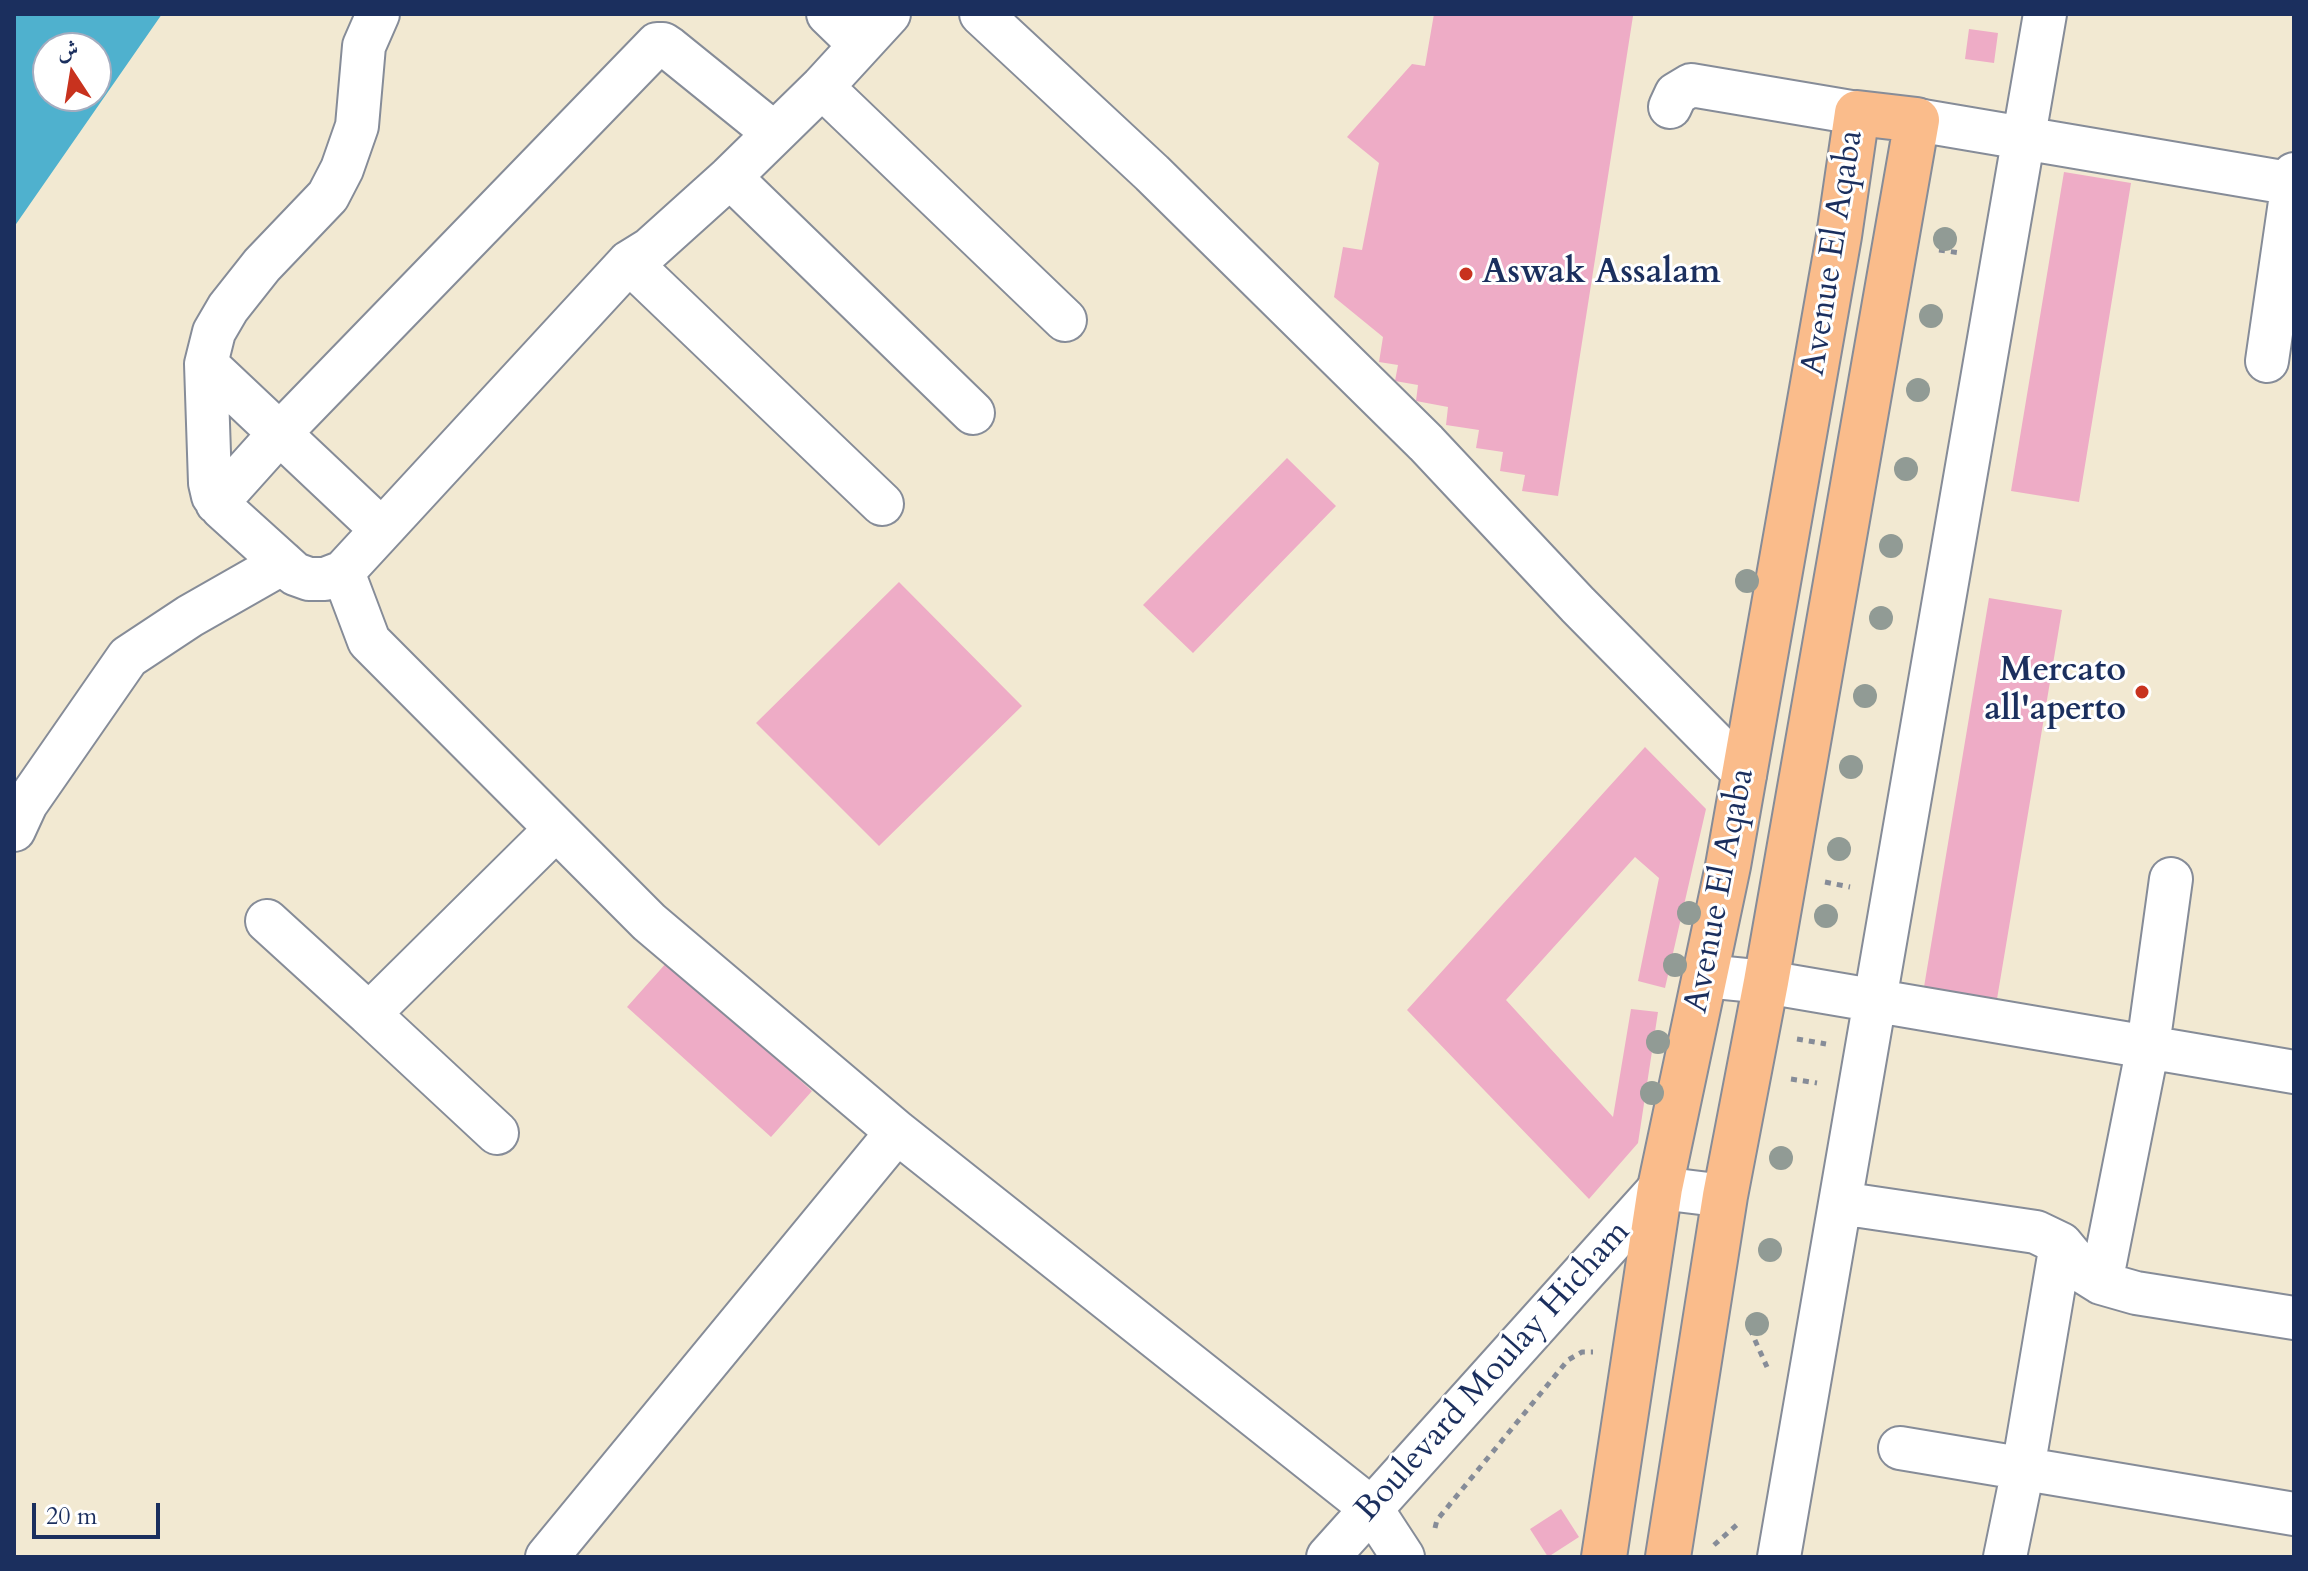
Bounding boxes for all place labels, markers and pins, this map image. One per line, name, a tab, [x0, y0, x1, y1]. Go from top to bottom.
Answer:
place label: Aswak Assalam	[1482, 254, 1721, 294]
marker: Aswak Assalam	[1457, 265, 1475, 283]
place label: Mercato all'aperto	[1984, 652, 2126, 732]
marker: Mercato all'aperto	[2133, 683, 2151, 701]

